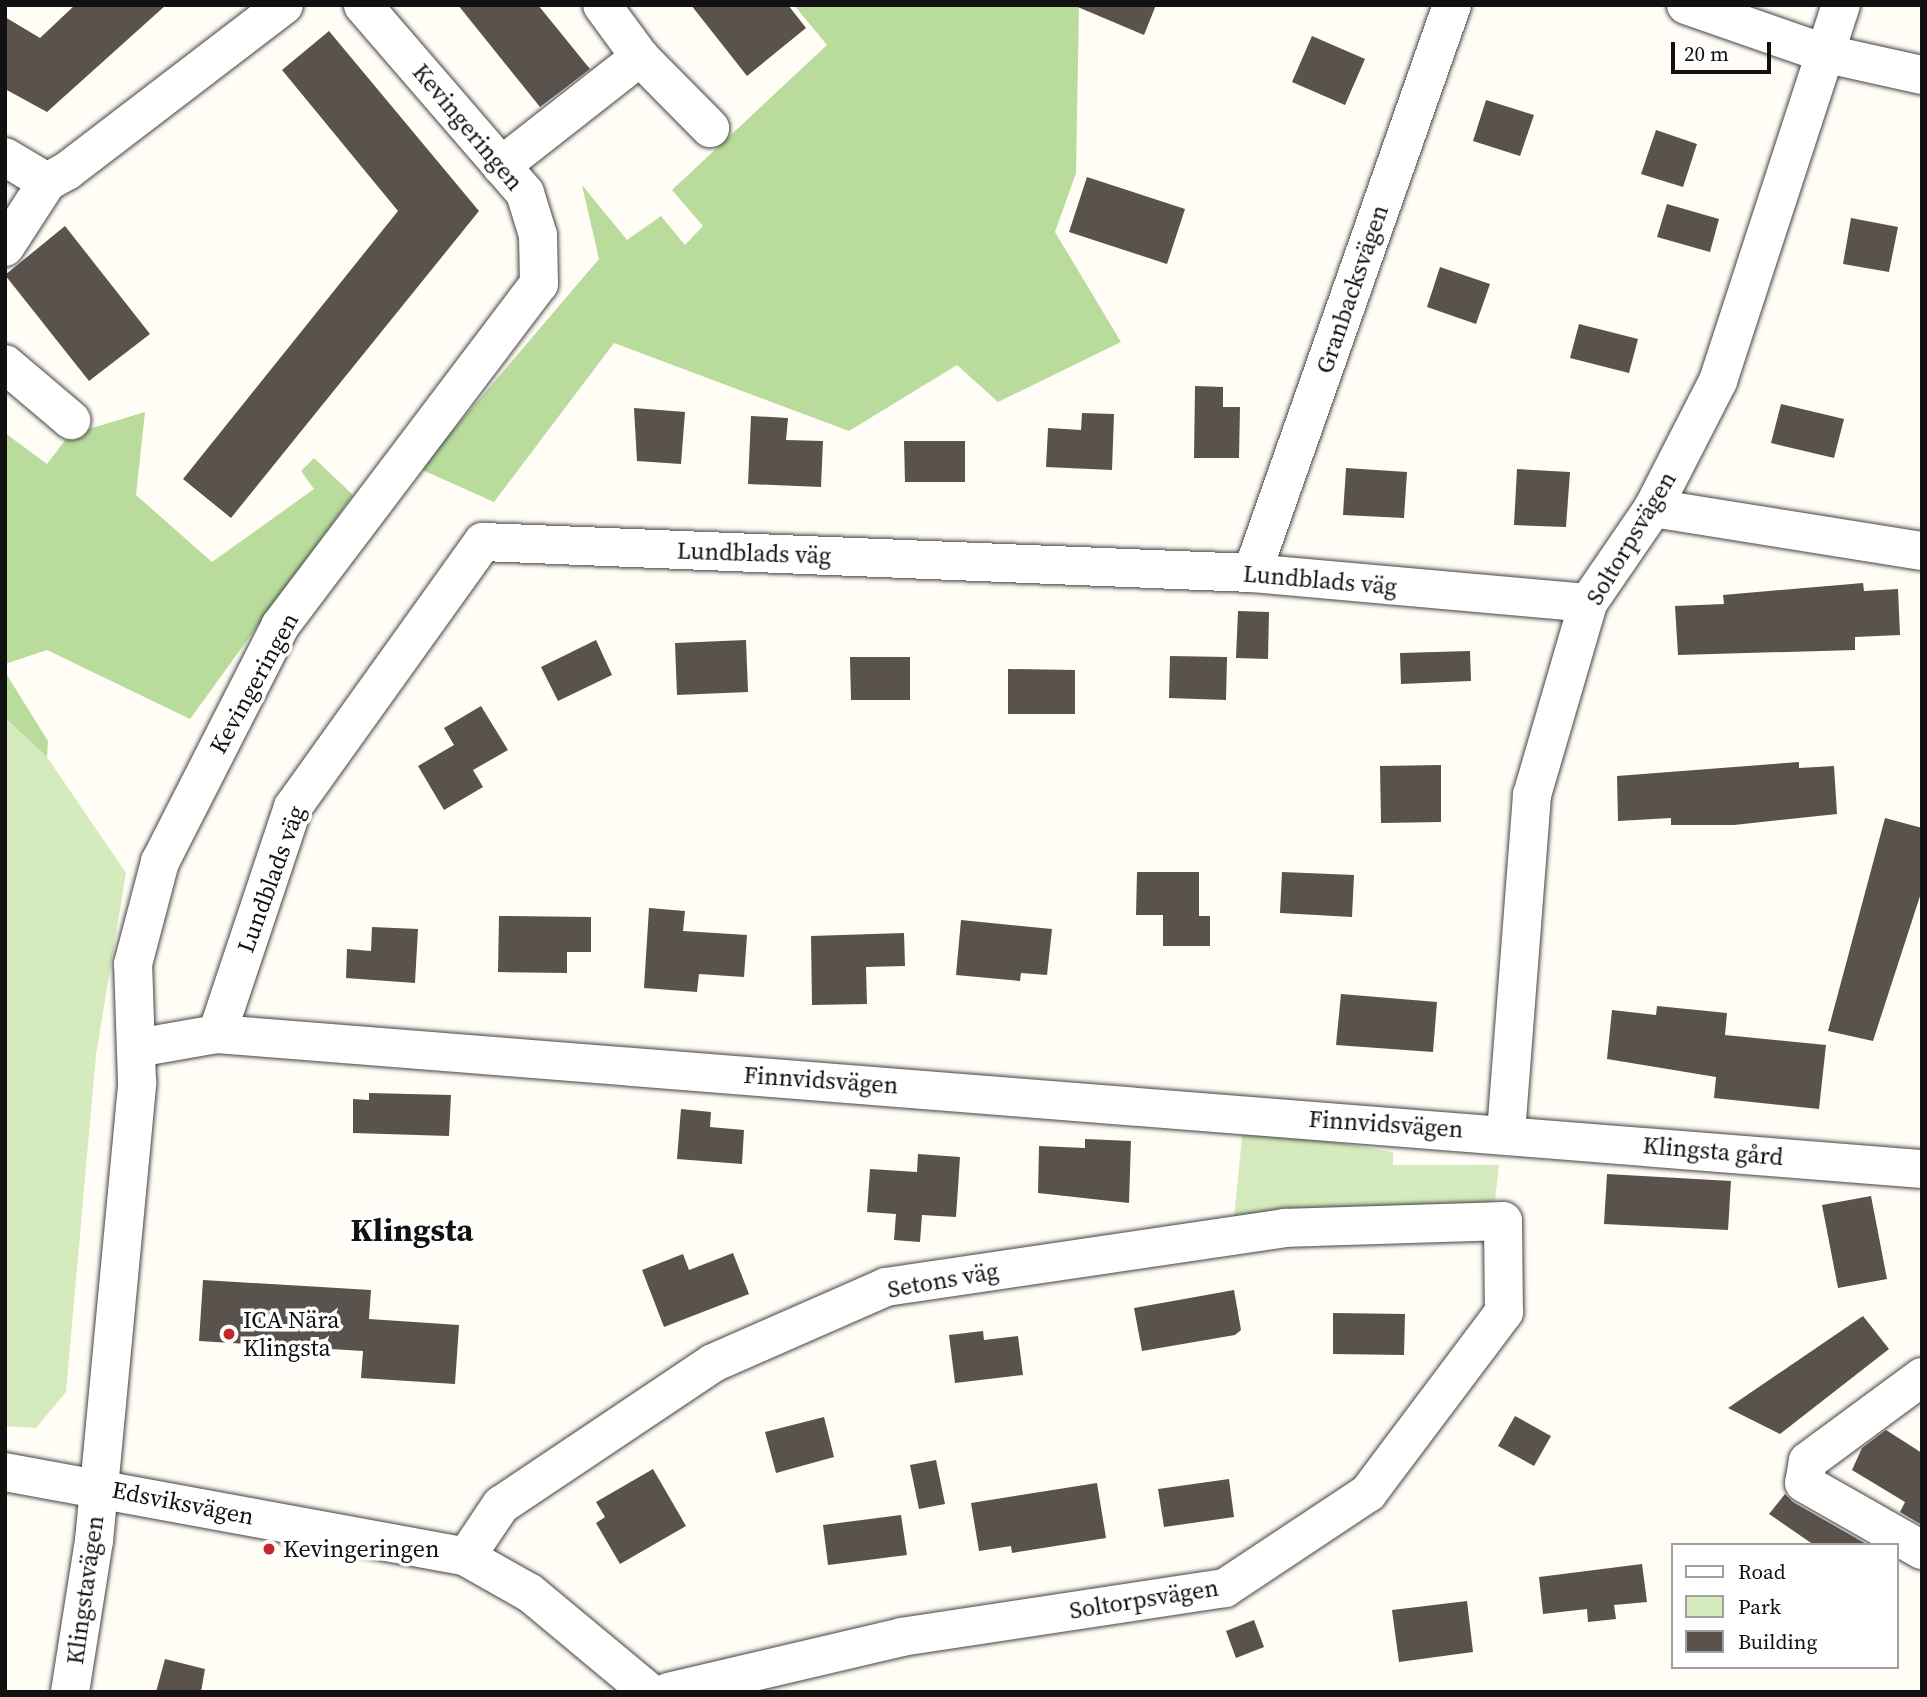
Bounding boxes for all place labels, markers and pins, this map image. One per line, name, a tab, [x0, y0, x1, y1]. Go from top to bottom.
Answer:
place label: ICA Nära Klingsta	[243, 1306, 340, 1362]
marker: ICA Nära Klingsta	[221, 1326, 237, 1342]
place label: Kevingeringen	[283, 1535, 440, 1563]
marker: Kevingeringen	[261, 1541, 277, 1557]

